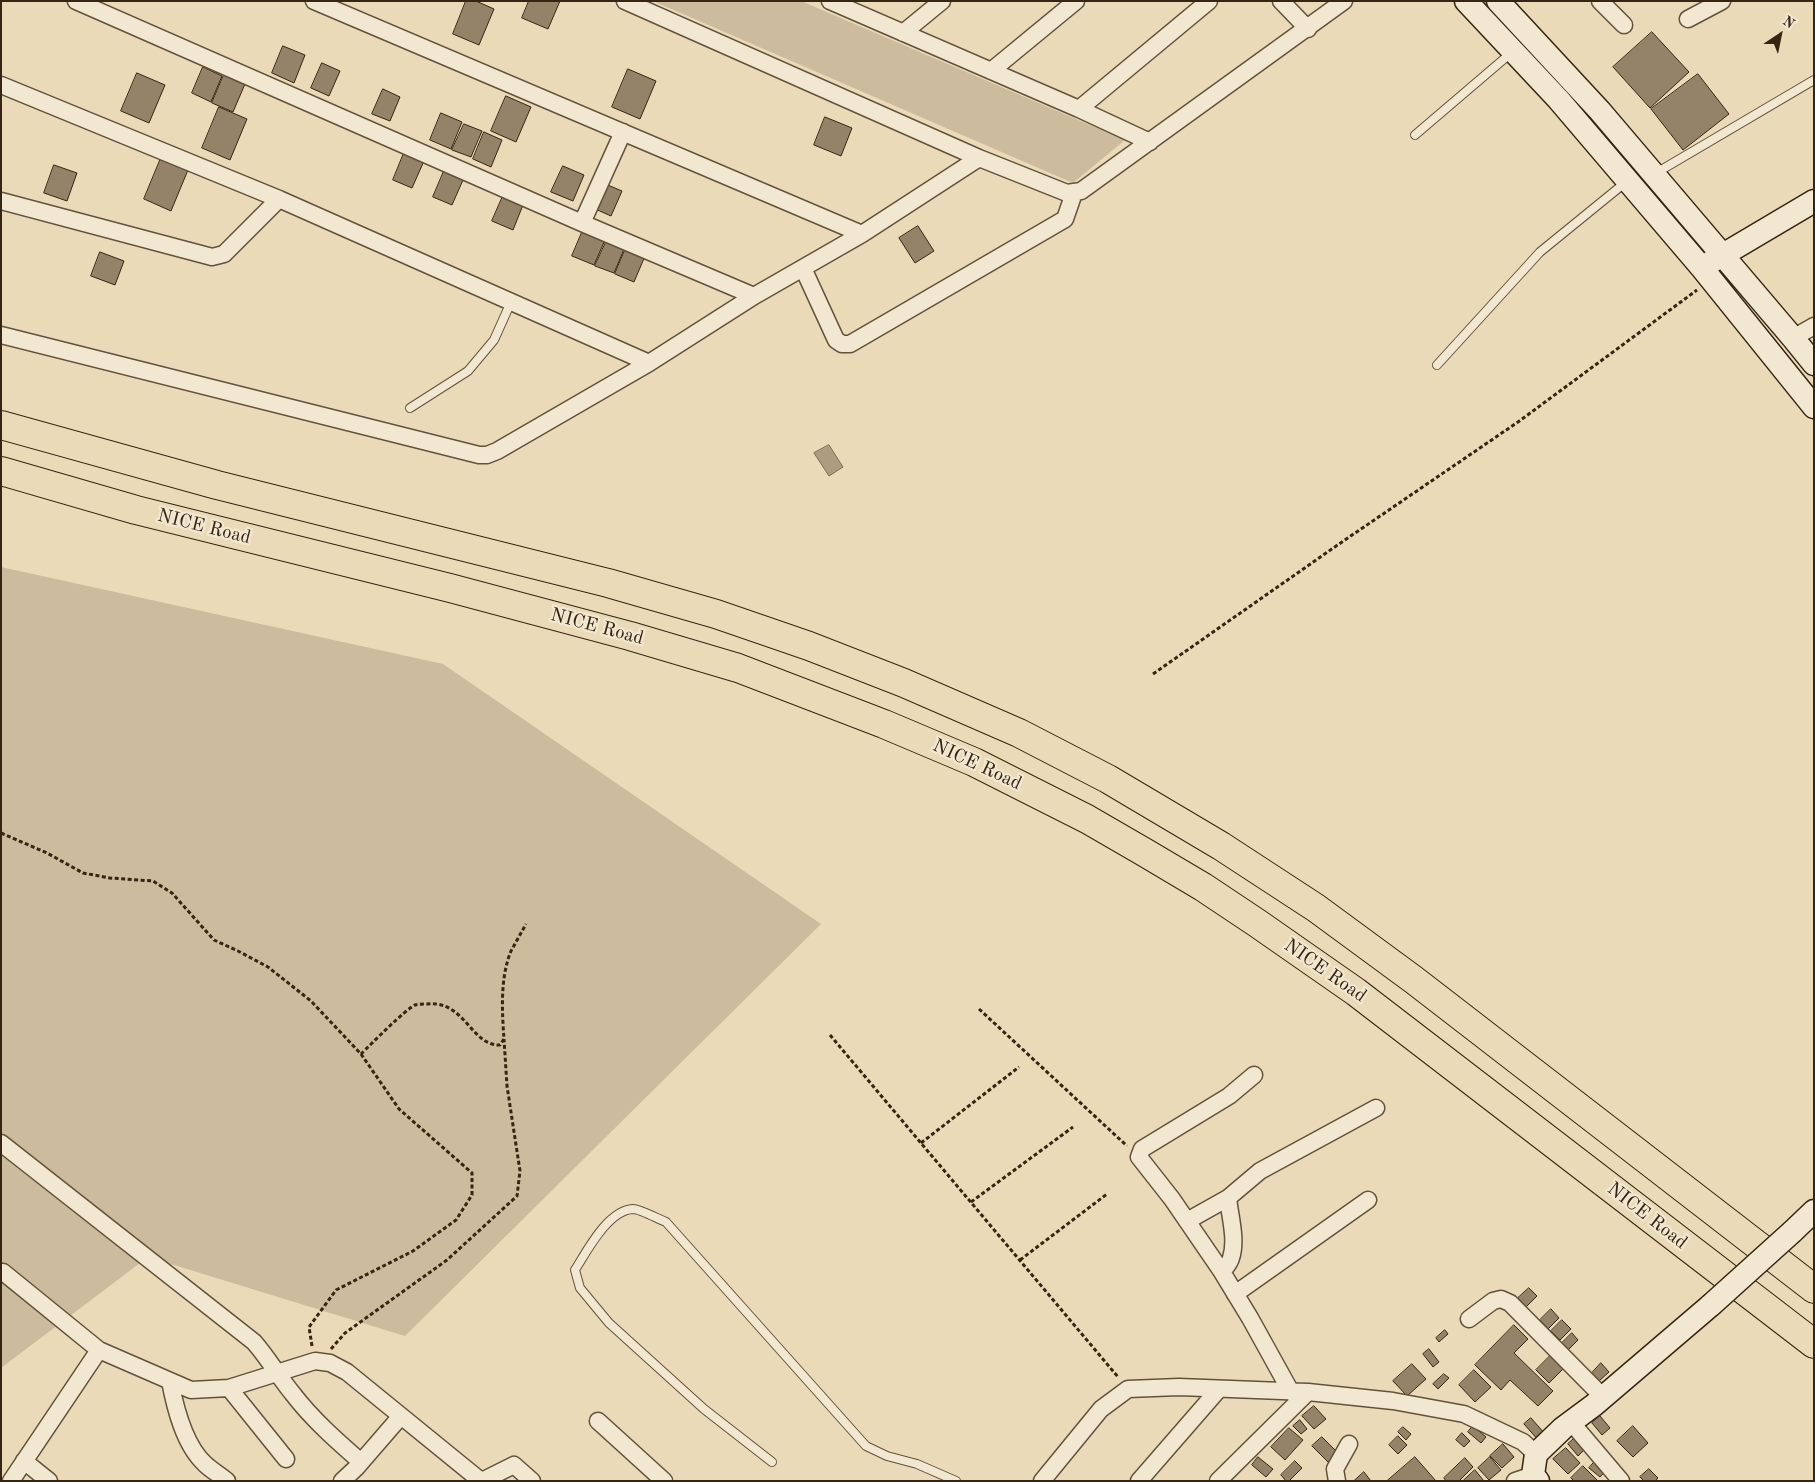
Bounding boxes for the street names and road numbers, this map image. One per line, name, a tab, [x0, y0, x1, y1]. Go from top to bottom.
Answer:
street label: NICE Road	[155, 504, 253, 550]
street label: NICE Road	[548, 604, 646, 650]
street label: NICE Road	[929, 734, 1025, 796]
street label: NICE Road	[1279, 934, 1371, 1008]
street label: NICE Road	[1602, 1178, 1692, 1254]

